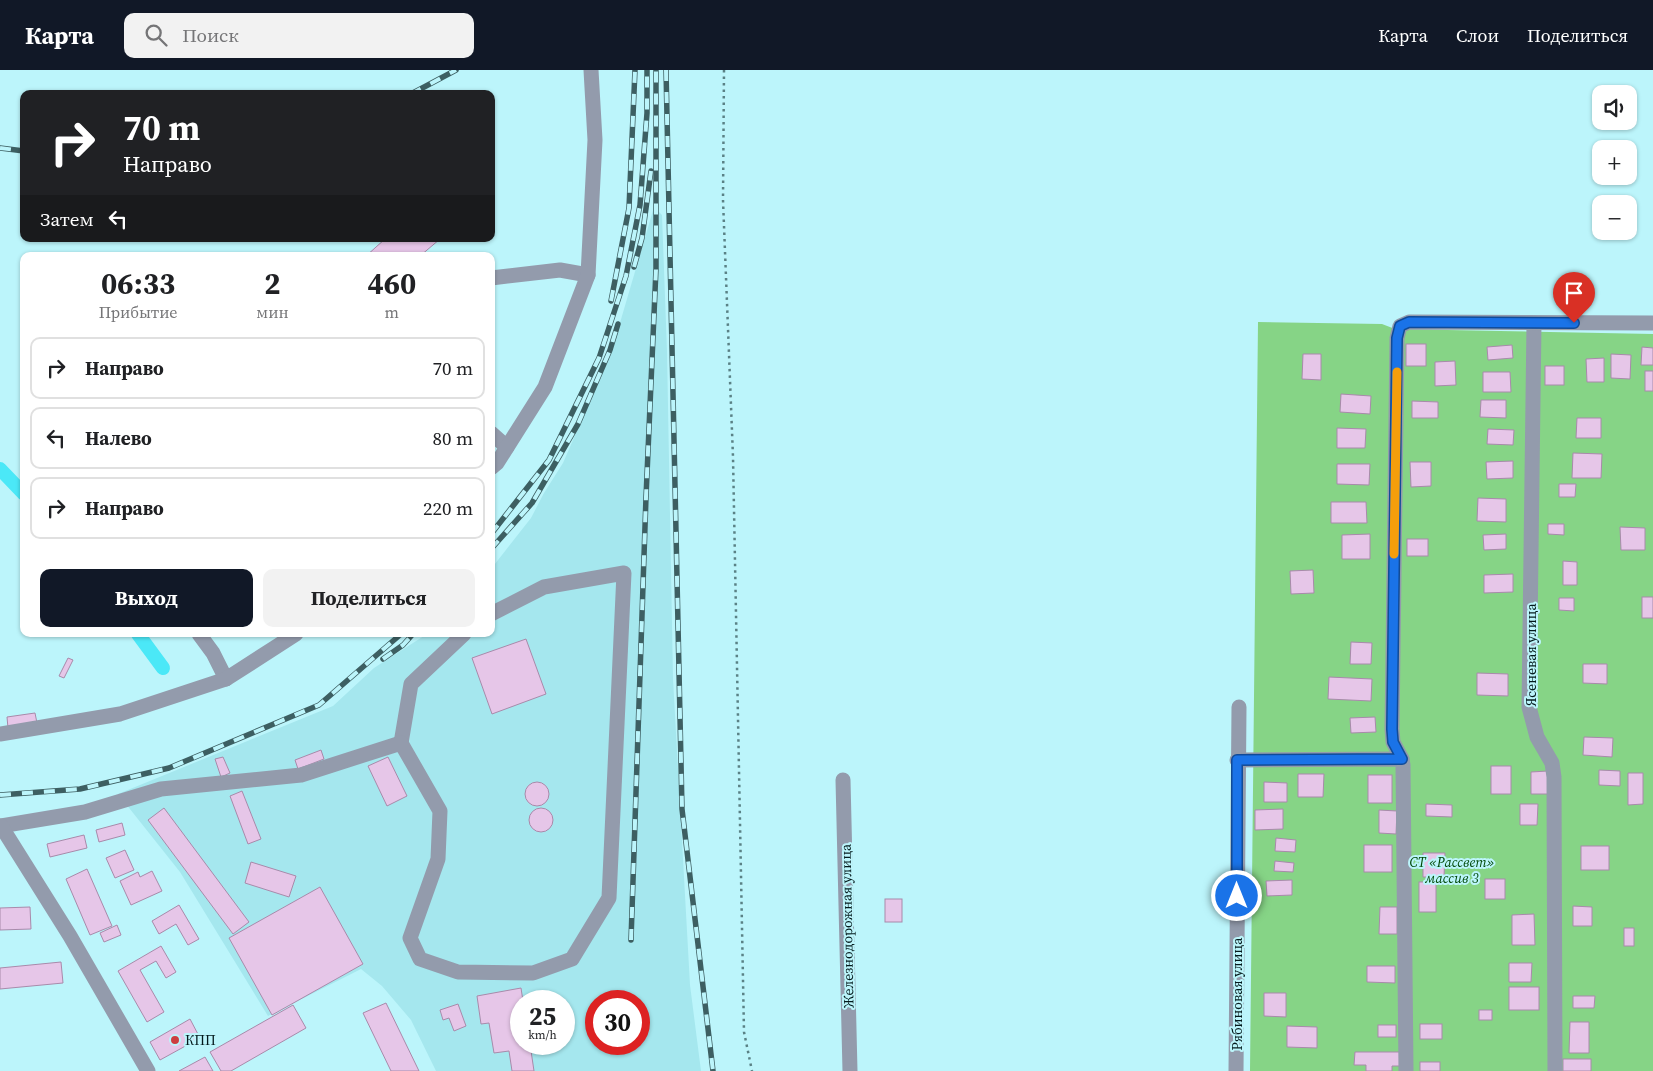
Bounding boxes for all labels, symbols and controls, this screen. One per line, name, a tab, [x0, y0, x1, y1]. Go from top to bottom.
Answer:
search box	[124, 13, 474, 58]
text: Карта	[25, 19, 94, 52]
icon: search	[142, 21, 170, 49]
text: Поиск	[182, 22, 239, 48]
text: Карта	[1378, 23, 1428, 48]
text: Слои	[1456, 23, 1499, 48]
text: Поделиться	[1527, 23, 1628, 48]
map controls	[1592, 85, 1637, 240]
button: sound	[1592, 85, 1637, 130]
text: 70 m	[123, 104, 200, 152]
icon: right	[40, 110, 105, 175]
button: +	[1592, 140, 1637, 185]
text: Направо	[123, 149, 212, 179]
button: −	[1592, 195, 1637, 240]
icon: left	[104, 205, 132, 233]
text: Затем	[40, 206, 94, 232]
text: 06:33	[101, 263, 175, 304]
text: 2	[264, 263, 281, 304]
text: 460	[367, 263, 416, 304]
pin	[1553, 272, 1595, 323]
icon: arrive	[1560, 279, 1588, 307]
text: Прибытие	[99, 301, 178, 323]
text: мин	[256, 301, 289, 323]
text: m	[385, 301, 399, 323]
icon: right	[42, 354, 70, 382]
text: Направо	[85, 355, 164, 381]
text: 70 m	[432, 355, 473, 381]
icon: left	[42, 424, 70, 452]
text: Налево	[85, 425, 152, 451]
text: 80 m	[432, 425, 473, 451]
icon: right	[42, 494, 70, 522]
text: Направо	[85, 495, 164, 521]
text: 220 m	[423, 495, 473, 521]
button: Выход	[40, 569, 253, 627]
button: Поделиться	[263, 569, 475, 627]
street label: Ясеневая улица	[1521, 603, 1541, 707]
street label: Железнодорожная улица	[836, 843, 858, 1008]
park label: СТ «Рассвет» массив 3	[1410, 852, 1494, 888]
position arrow	[1210, 869, 1262, 921]
street label: Рябиновая улица	[1227, 937, 1247, 1050]
speed limit sign: 30	[585, 990, 650, 1055]
text: 25	[529, 999, 556, 1033]
text: km/h	[528, 1027, 557, 1043]
place label: КПП	[185, 1030, 216, 1050]
marker: КПП	[169, 1034, 181, 1046]

